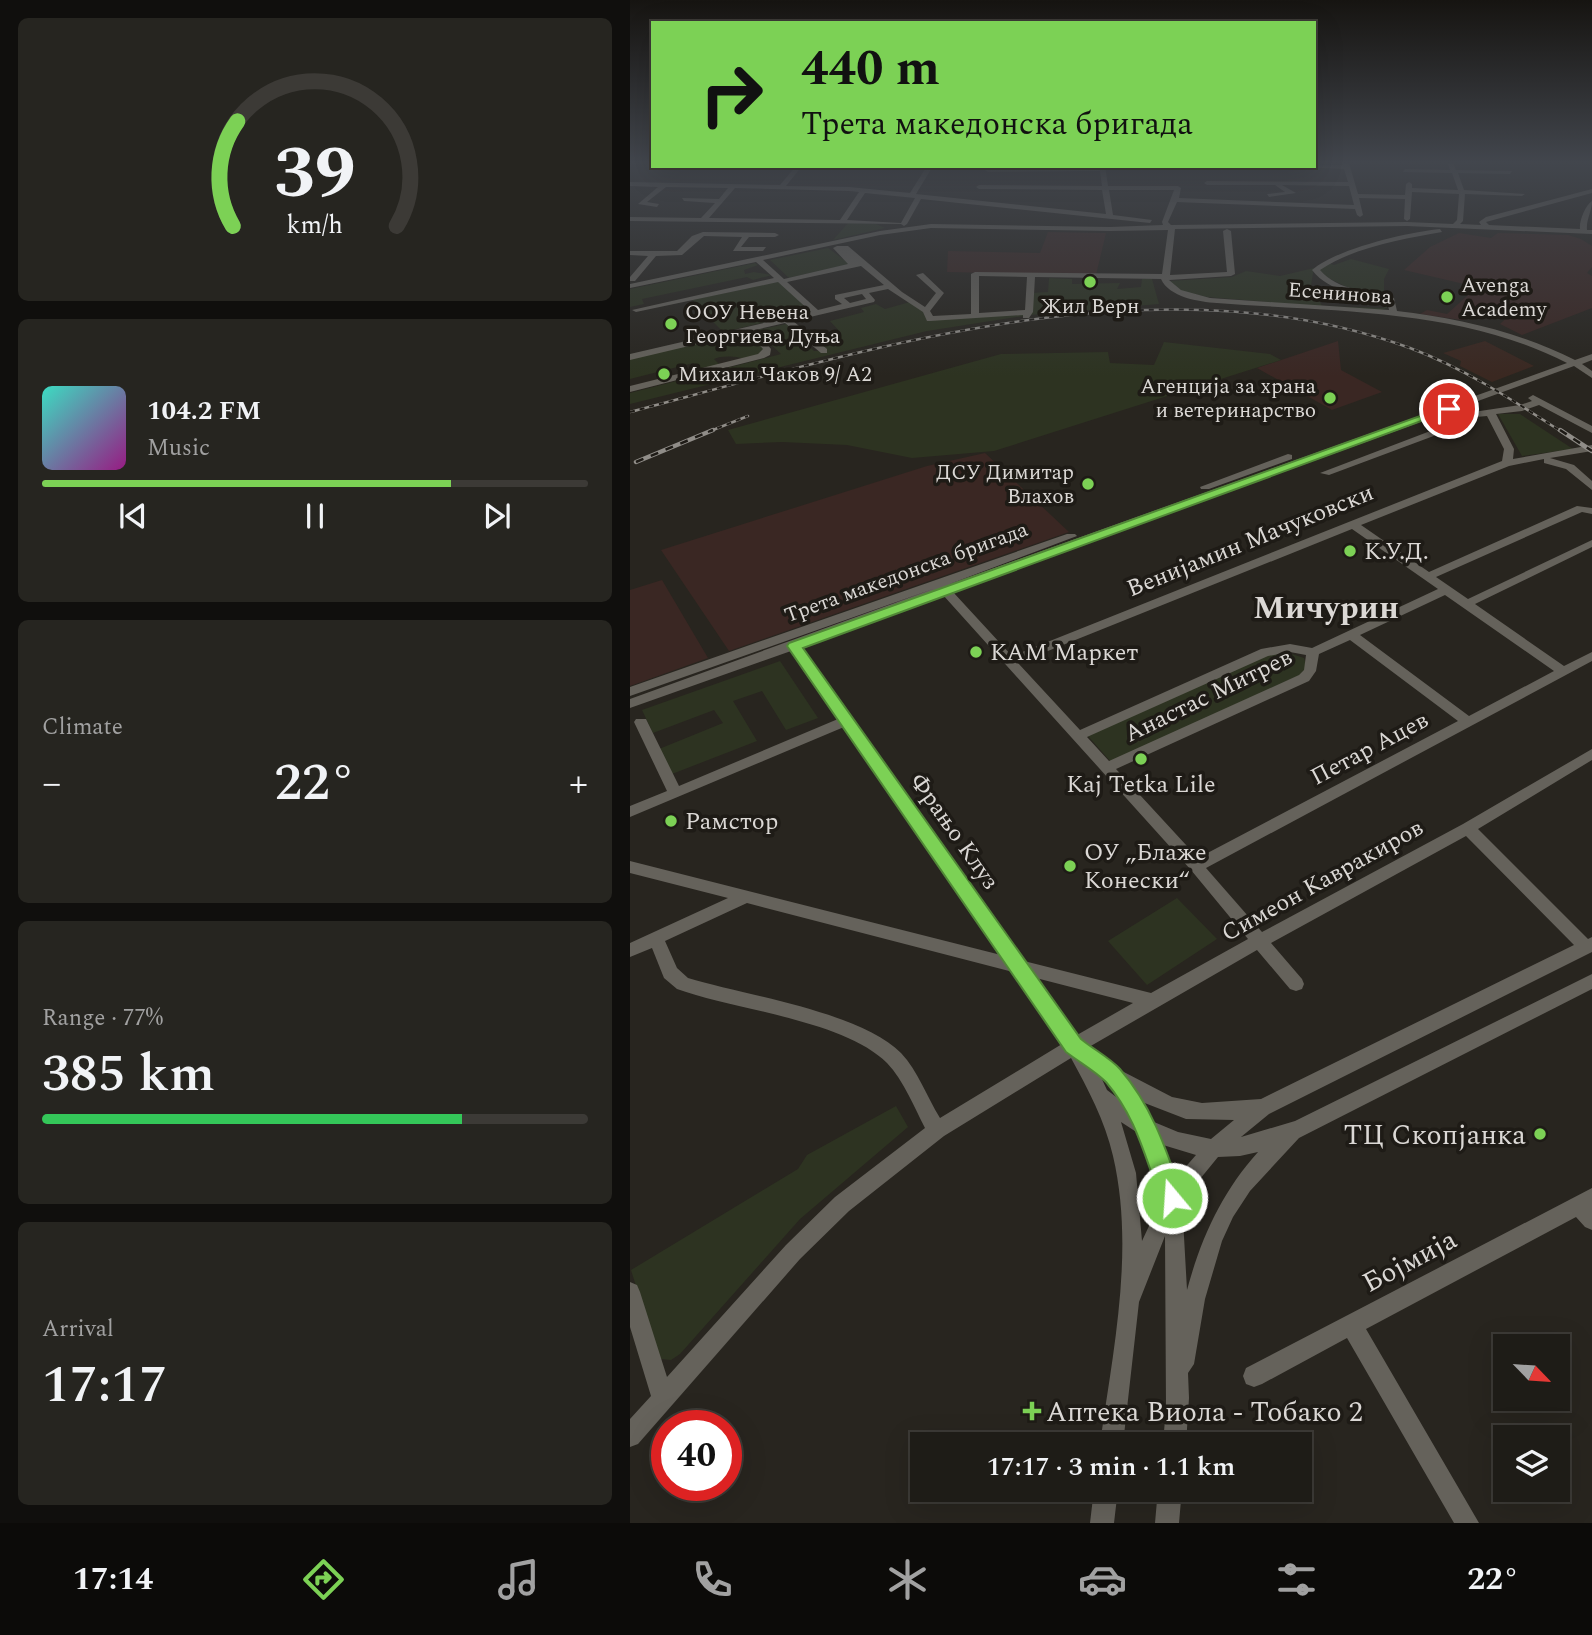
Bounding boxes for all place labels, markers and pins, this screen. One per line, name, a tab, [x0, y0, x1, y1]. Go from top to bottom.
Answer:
place label: Avenga Academy	[1461, 270, 1547, 326]
marker: Жил Верн	[1082, 274, 1098, 290]
marker: Avenga Academy	[1439, 289, 1455, 305]
place label: Жил Верн	[1041, 291, 1139, 323]
place label: ООУ Невена Георгиева Дуња	[685, 297, 841, 353]
marker: ООУ Невена Георгиева Дуња	[663, 316, 679, 332]
place label: Михаил Чаков 9/ А2	[678, 359, 872, 391]
marker: Михаил Чаков 9/ А2	[656, 366, 672, 382]
place label: Агенција за храна и ветеринарство	[1140, 371, 1317, 427]
pin	[1419, 379, 1479, 439]
marker: Агенција за храна и ветеринарство	[1322, 390, 1338, 406]
place label: ДСУ Димитар Влахов	[936, 457, 1074, 513]
marker: ДСУ Димитар Влахов	[1080, 476, 1096, 492]
place label: К.У.Д.	[1364, 534, 1429, 570]
marker: К.У.Д.	[1342, 543, 1358, 559]
place label: КАМ Маркет	[990, 635, 1138, 671]
marker: КАМ Маркет	[968, 644, 984, 660]
marker: Kaj Tetka Lile	[1133, 751, 1149, 767]
place label: Kaj Tetka Lile	[1066, 767, 1216, 803]
place label: Рамстор	[685, 804, 778, 840]
marker: Рамстор	[663, 813, 679, 829]
place label: ОУ „Блаже Конески“	[1084, 835, 1207, 899]
marker: ОУ „Блаже Конески“	[1062, 858, 1078, 874]
place label: ТЦ Скопјанка	[1343, 1114, 1526, 1157]
marker: ТЦ Скопјанка	[1532, 1126, 1548, 1142]
place label: Аптека Виола - Тобако 2	[1046, 1391, 1363, 1434]
marker: Аптека Виола - Тобако 2	[1024, 1403, 1040, 1419]

